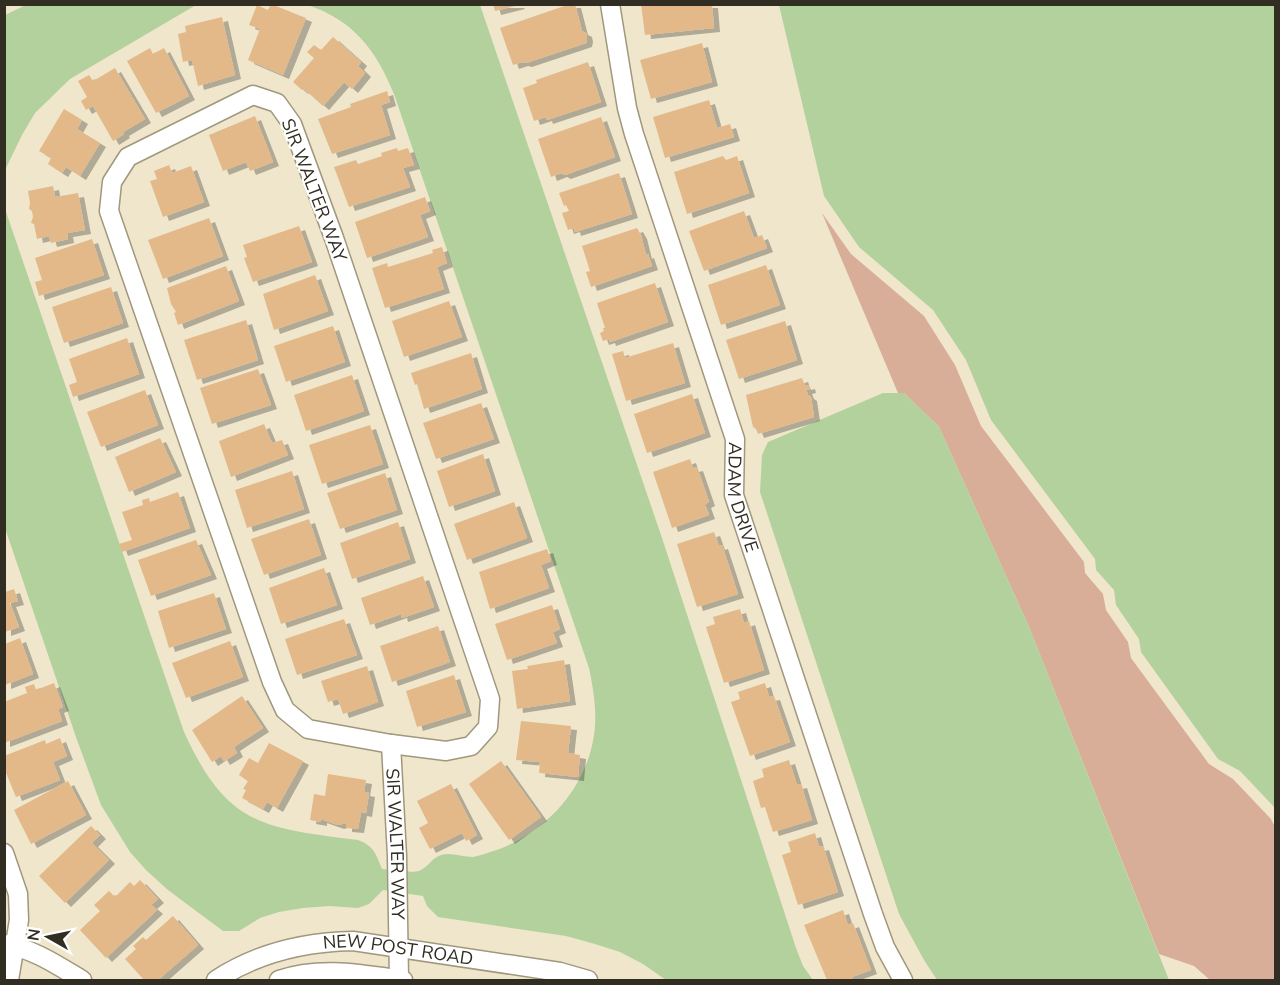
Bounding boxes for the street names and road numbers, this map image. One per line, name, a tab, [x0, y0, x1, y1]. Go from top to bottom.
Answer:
street label: SIR WALTER WAY	[276, 115, 352, 265]
street label: ADAM DRIVE	[722, 442, 764, 555]
street label: SIR WALTER WAY	[380, 768, 410, 920]
street label: NEW POST ROAD	[322, 928, 475, 971]

